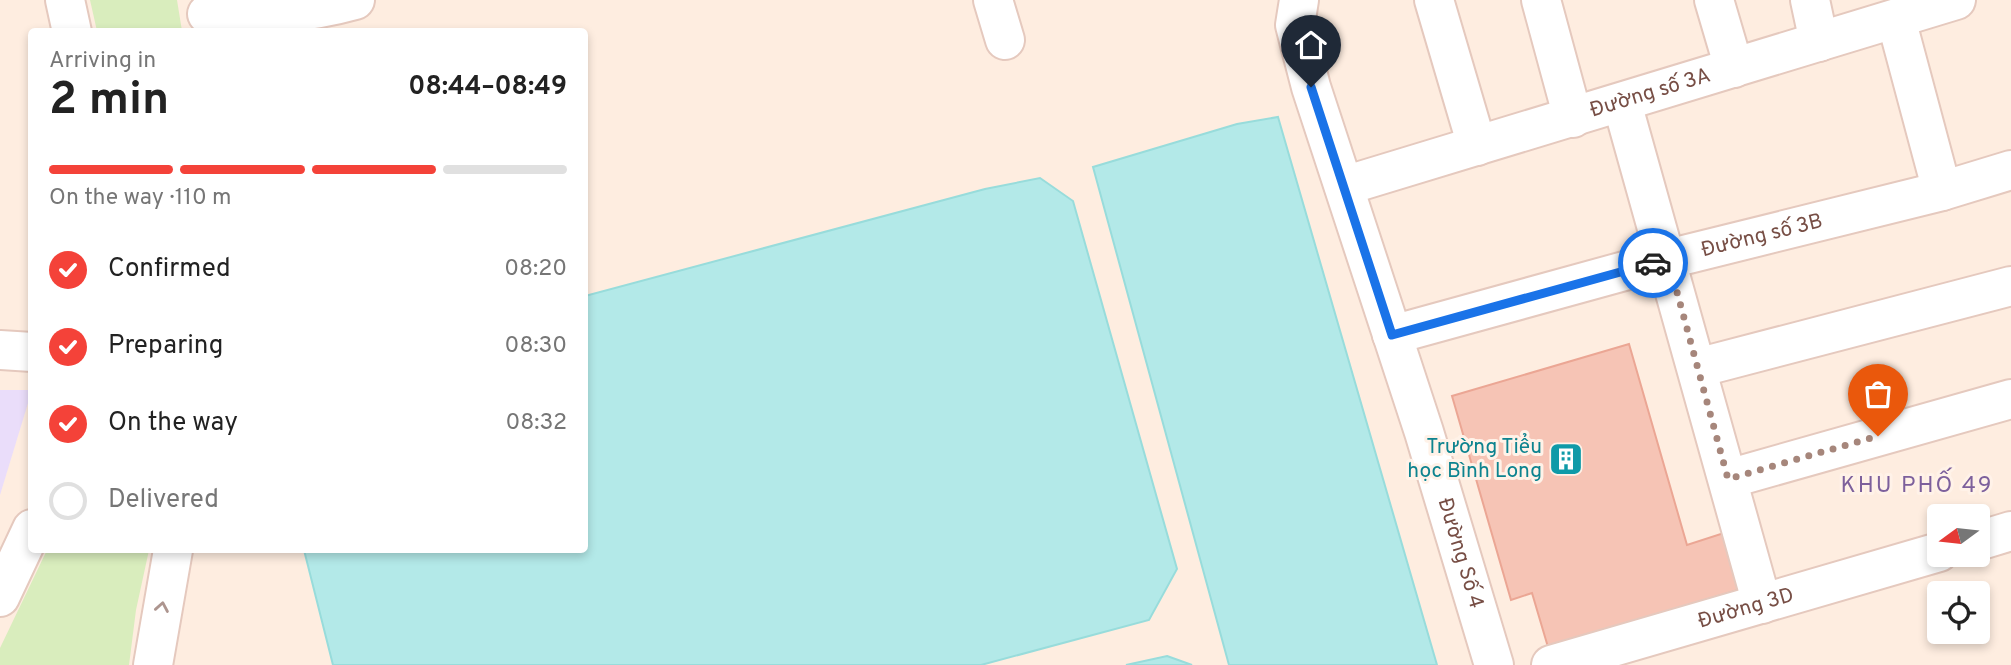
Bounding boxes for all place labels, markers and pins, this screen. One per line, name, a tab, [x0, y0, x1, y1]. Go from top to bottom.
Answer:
pin	[1281, 15, 1341, 87]
pin	[1848, 364, 1908, 436]
place label: Trường Tiểu học Bình Long	[1407, 432, 1542, 485]
building icon: Trường Tiểu học Bình Long	[1547, 440, 1585, 478]

